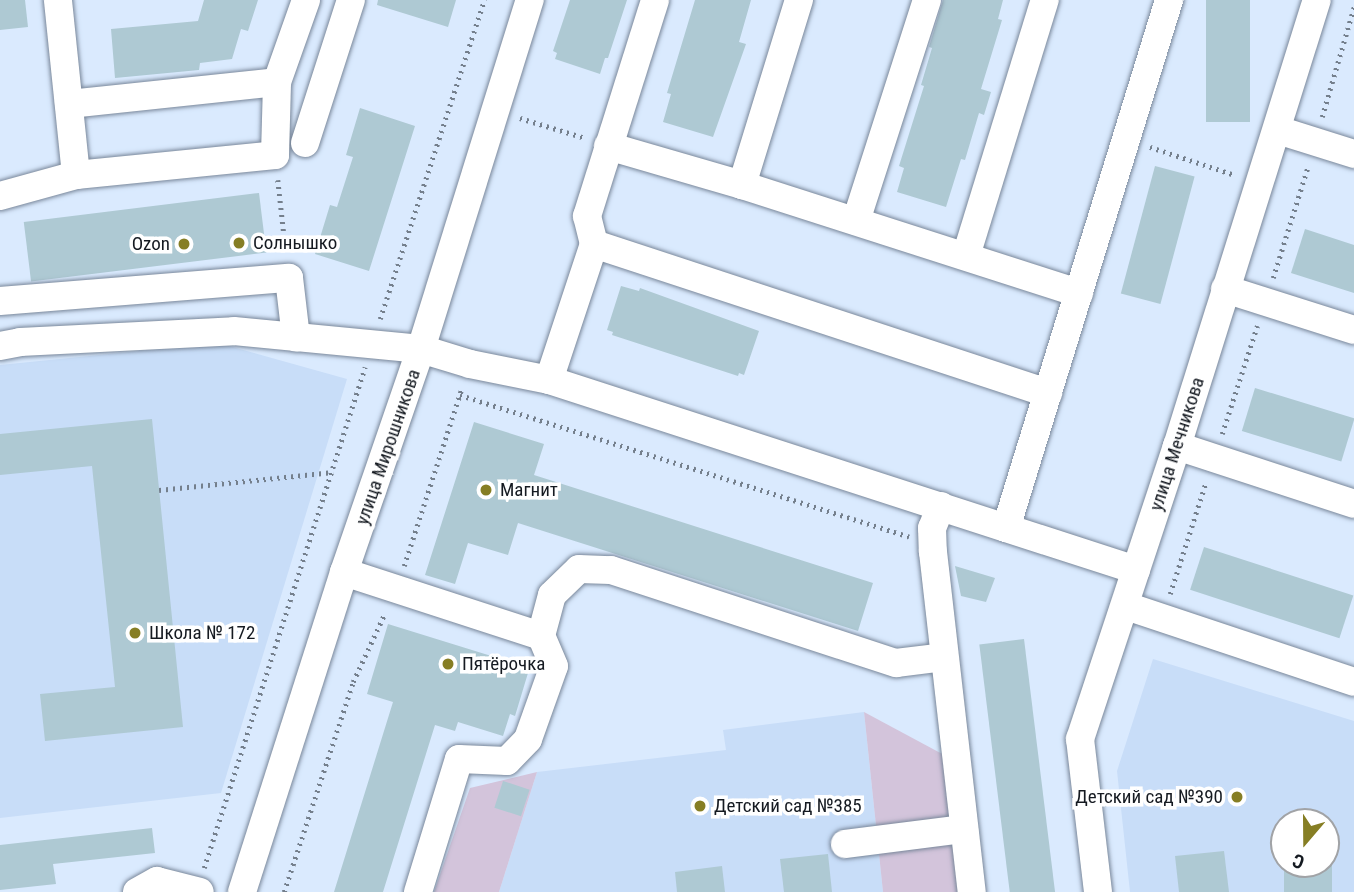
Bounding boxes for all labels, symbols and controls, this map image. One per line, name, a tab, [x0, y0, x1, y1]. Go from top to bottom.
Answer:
place label: Солнышко	[253, 232, 337, 254]
place label: Ozon	[132, 233, 170, 255]
marker: Солнышко	[231, 235, 247, 251]
marker: Ozon	[176, 236, 192, 252]
street label: улица Мирошникова	[351, 366, 425, 528]
street label: улица Мечникова	[1145, 374, 1209, 514]
place label: Магнит	[500, 479, 558, 501]
marker: Магнит	[478, 482, 494, 498]
place label: Школа № 172	[149, 622, 255, 644]
marker: Школа № 172	[127, 625, 143, 641]
place label: Пятёрочка	[462, 653, 545, 675]
marker: Пятёрочка	[440, 656, 456, 672]
place label: Детский сад №390	[1075, 786, 1223, 808]
marker: Детский сад №390	[1229, 789, 1245, 805]
place label: Детский сад №385	[714, 795, 862, 817]
marker: Детский сад №385	[692, 798, 708, 814]
north arrow	[1270, 808, 1340, 878]
text: С	[1289, 849, 1307, 874]

